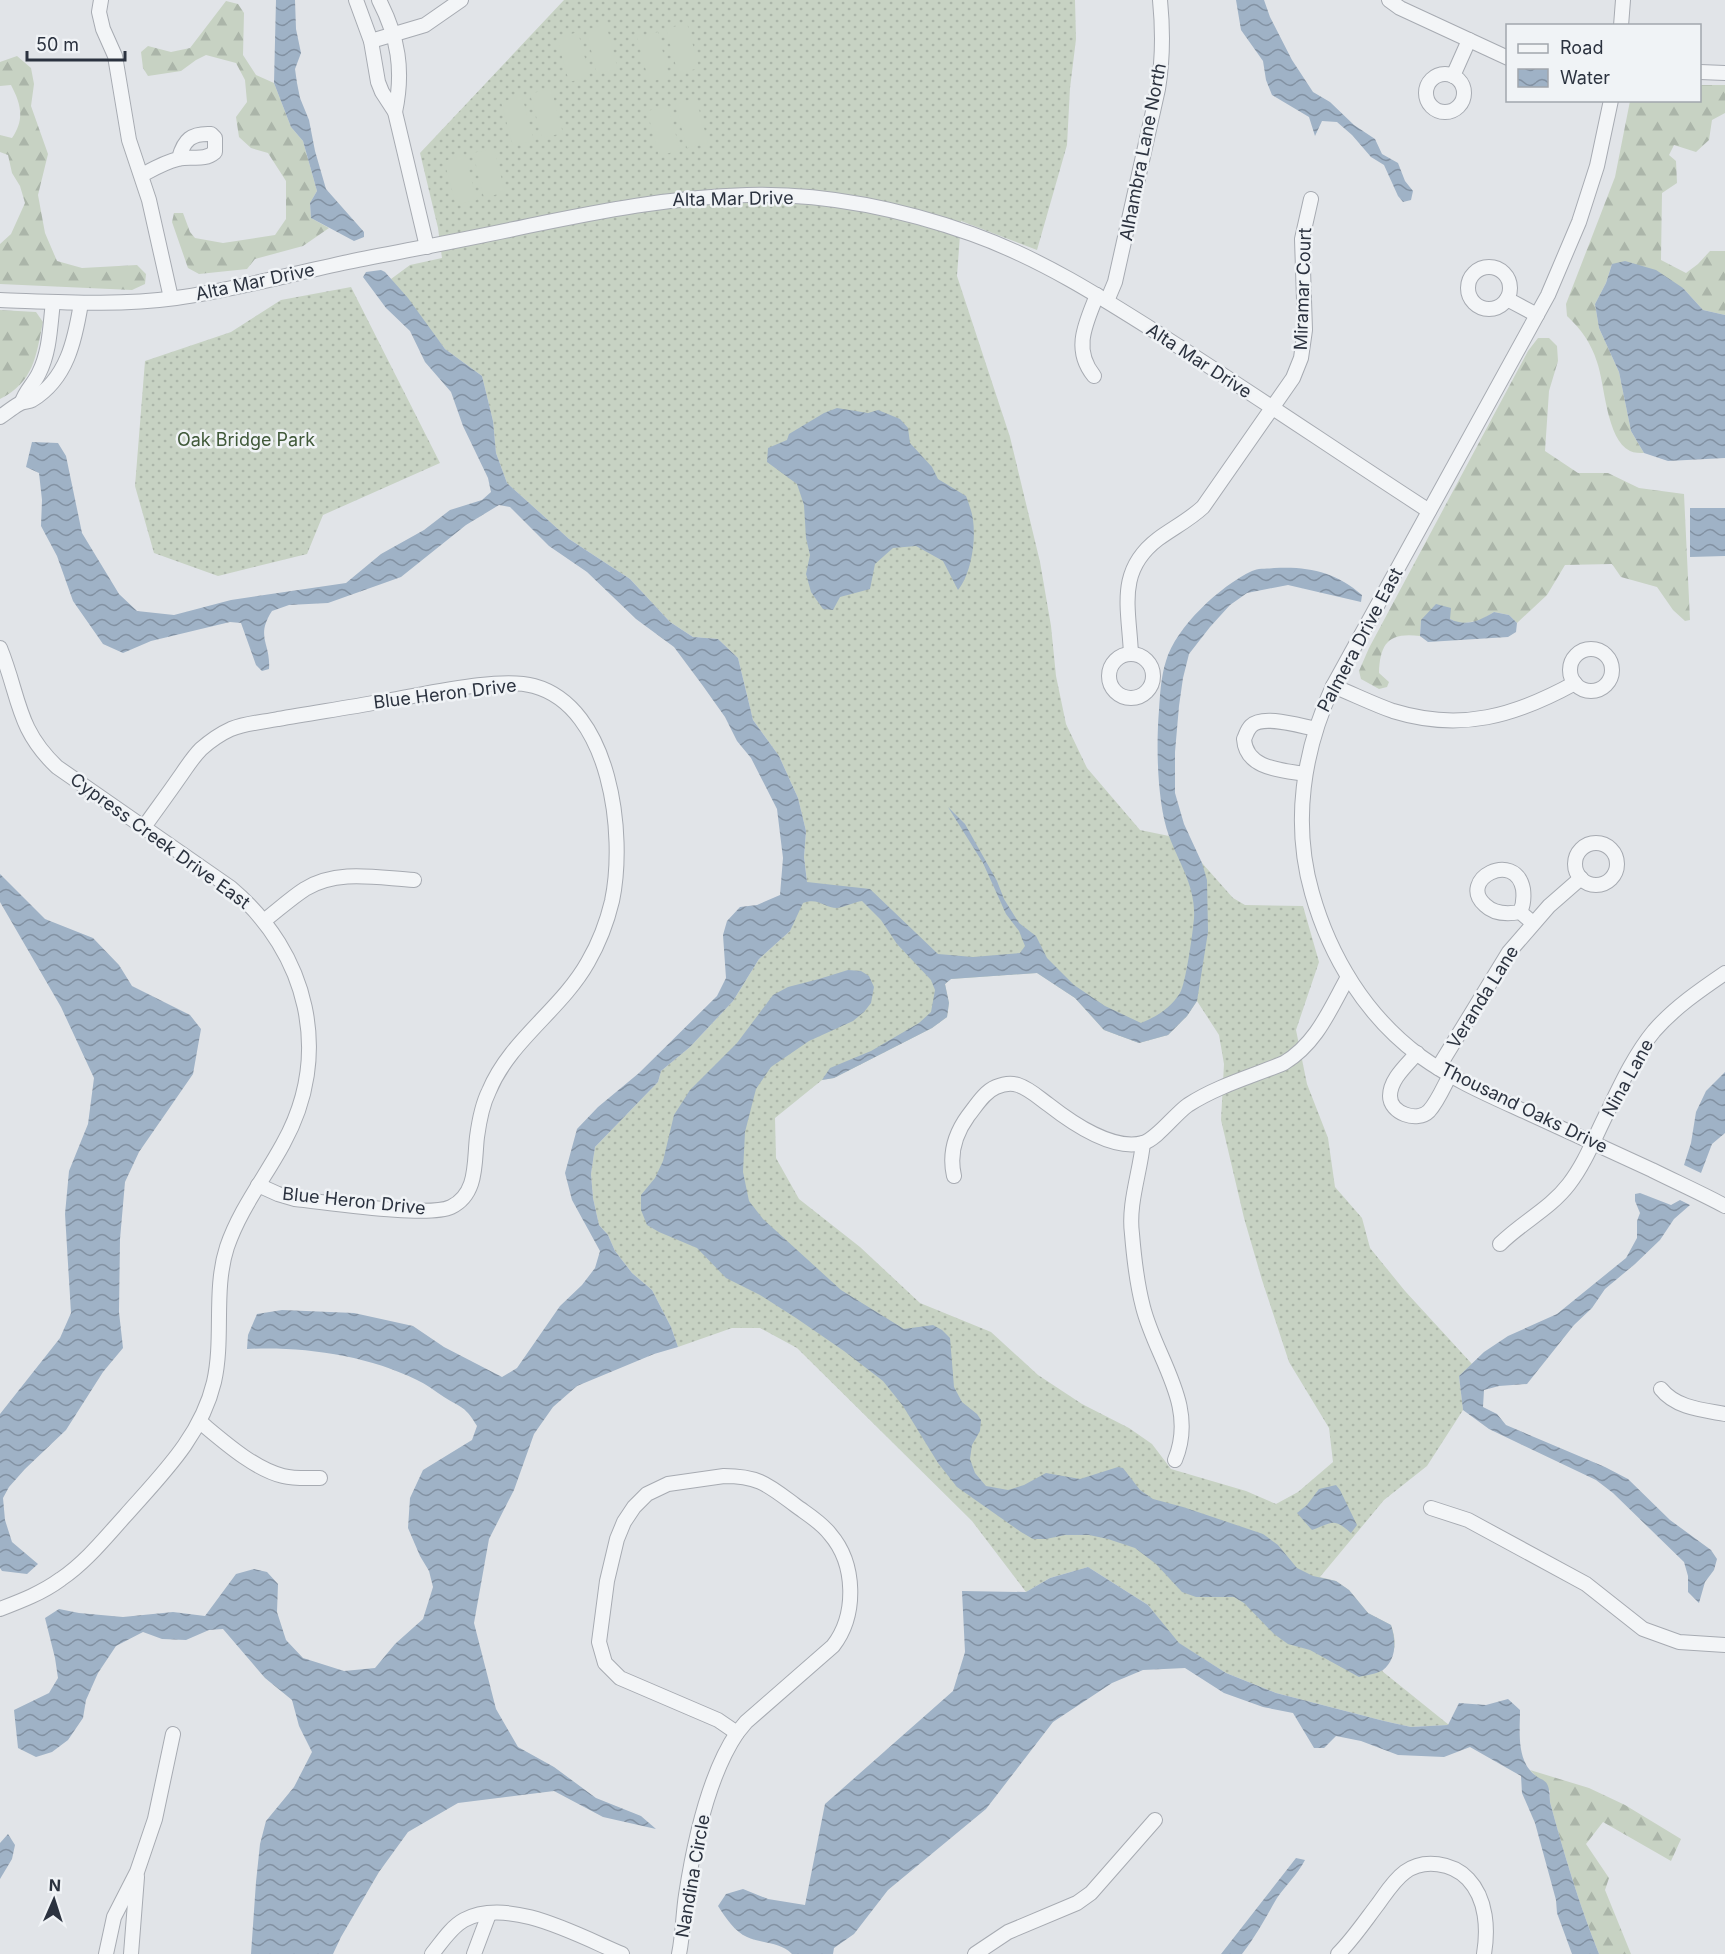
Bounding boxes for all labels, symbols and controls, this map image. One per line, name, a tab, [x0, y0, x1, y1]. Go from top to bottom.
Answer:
scale bar	[27, 24, 124, 62]
legend	[1506, 24, 1701, 102]
text: 50 m	[36, 34, 79, 55]
text: Road	[1560, 37, 1603, 58]
street label: Alhambra Lane North	[1115, 61, 1170, 243]
text: Water	[1560, 67, 1610, 88]
street label: Alta Mar Drive	[672, 187, 794, 210]
street label: Miramar Court	[1290, 227, 1315, 351]
street label: Alta Mar Drive	[194, 259, 316, 304]
street label: Alta Mar Drive	[1143, 319, 1256, 402]
park label: Oak Bridge Park	[177, 429, 315, 450]
street label: Palmera Drive East	[1313, 564, 1406, 715]
street label: Blue Heron Drive	[372, 674, 518, 713]
street label: Cypress Creek Drive East	[66, 768, 254, 913]
street label: Veranda Lane	[1443, 942, 1523, 1052]
street label: Nina Lane	[1598, 1035, 1657, 1120]
street label: Thousand Oaks Drive	[1437, 1058, 1611, 1157]
street label: Blue Heron Drive	[281, 1183, 427, 1218]
street label: Nandina Circle	[671, 1813, 714, 1939]
north arrow	[24, 1870, 84, 1930]
text: N	[48, 1875, 61, 1895]

